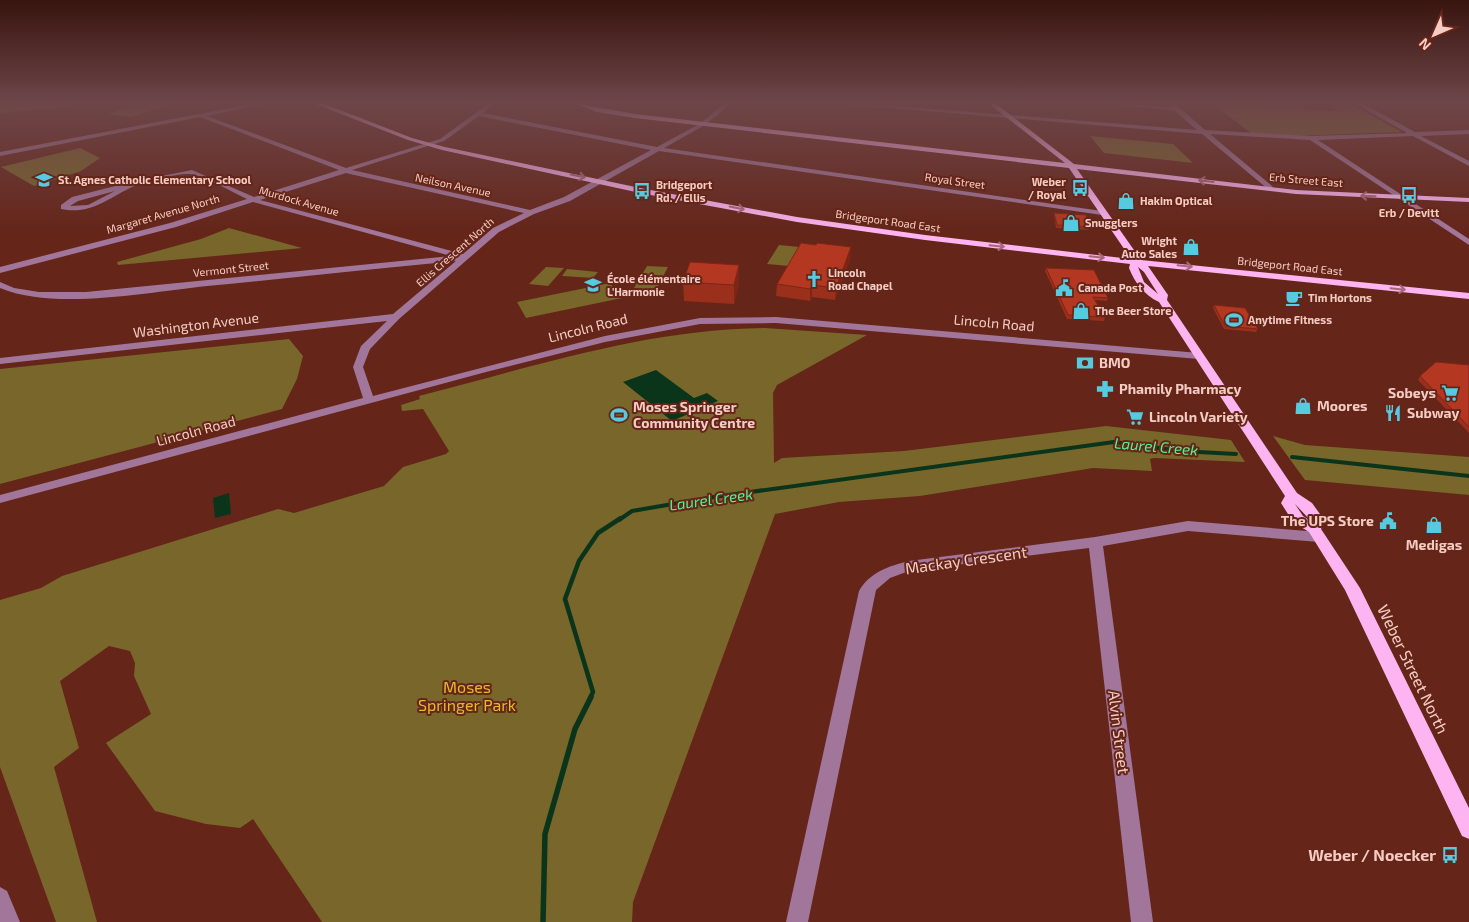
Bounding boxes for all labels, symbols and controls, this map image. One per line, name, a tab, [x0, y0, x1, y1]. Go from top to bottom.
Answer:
north arrow	[1409, 10, 1459, 60]
text: N	[1415, 35, 1434, 54]
school or university icon: St. Agnes Catholic Elementary School	[34, 170, 54, 190]
street label: Neilson Avenue	[414, 170, 492, 199]
street label: Royal Street	[924, 170, 986, 191]
street label: Erb Street East	[1268, 170, 1344, 189]
one-way arrow	[569, 172, 585, 182]
place label: St. Agnes Catholic Elementary School	[58, 173, 251, 187]
place label: Weber / Royal	[1028, 175, 1066, 202]
one-way arrow	[1198, 176, 1214, 186]
place label: Bridgeport Rd. / Ellis	[656, 178, 713, 204]
bus stop icon: Weber / Royal	[1070, 178, 1090, 198]
bus stop icon: Bridgeport Rd. / Ellis	[632, 181, 652, 201]
street label: Murdock Avenue	[258, 183, 341, 218]
bus stop icon: Erb / Devitt	[1399, 185, 1419, 205]
street label: Margaret Avenue North	[105, 191, 221, 236]
shop icon: Hakim Optical	[1116, 191, 1136, 211]
one-way arrow	[1360, 191, 1376, 200]
place label: Hakim Optical	[1140, 194, 1213, 207]
one-way arrow	[729, 204, 745, 213]
place label: Erb / Devitt	[1379, 206, 1440, 219]
street label: Bridgeport Road East	[835, 207, 941, 234]
shop icon: Snugglers	[1061, 213, 1081, 233]
street label: Ellis Crescent North	[413, 214, 496, 289]
place label: Snugglers	[1085, 216, 1138, 229]
place label: Wright Auto Sales	[1122, 234, 1177, 260]
shop icon: Wright Auto Sales	[1181, 237, 1201, 257]
one-way arrow	[988, 241, 1004, 251]
one-way arrow	[1089, 252, 1105, 262]
street label: Bridgeport Road East	[1237, 254, 1343, 277]
street label: Vermont Street	[192, 258, 269, 279]
one-way arrow	[1176, 261, 1192, 271]
place label: Lincoln Road Chapel	[828, 266, 893, 292]
church icon: Lincoln Road Chapel	[804, 269, 824, 289]
place label: École élémentaire L'Harmonie	[607, 271, 701, 298]
school or university icon: École élémentaire L'Harmonie	[583, 275, 603, 295]
public building icon: Canada Post	[1054, 278, 1074, 298]
place label: Canada Post	[1078, 281, 1143, 294]
one-way arrow	[1390, 284, 1406, 294]
cafe icon: Tim Hortons	[1284, 288, 1304, 308]
place label: Tim Hortons	[1308, 291, 1372, 304]
shop icon: The Beer Store	[1071, 301, 1091, 321]
place label: The Beer Store	[1095, 304, 1171, 317]
street label: Washington Avenue	[132, 308, 260, 341]
street label: Lincoln Road	[546, 309, 629, 346]
street label: Lincoln Road	[953, 310, 1035, 335]
sports icon: Anytime Fitness	[1224, 310, 1244, 330]
place label: Anytime Fitness	[1248, 313, 1332, 327]
bank icon: BMO	[1075, 353, 1095, 373]
place label: BMO	[1099, 354, 1130, 371]
pharmacy icon: Phamily Pharmacy	[1095, 379, 1115, 399]
place label: Phamily Pharmacy	[1119, 380, 1242, 397]
supermarket icon: Sobeys	[1440, 383, 1460, 403]
place label: Sobeys	[1388, 384, 1436, 401]
shop icon: Moores	[1293, 396, 1313, 416]
place label: Moores	[1317, 397, 1368, 414]
place label: Moses Springer Community Centre	[633, 398, 755, 431]
restaurant icon: Subway	[1383, 403, 1403, 423]
place label: Subway	[1407, 404, 1460, 421]
sports icon: Moses Springer Community Centre	[609, 405, 629, 425]
supermarket icon: Lincoln Variety	[1125, 407, 1145, 427]
place label: Lincoln Variety	[1149, 408, 1248, 425]
street label: Lincoln Road	[154, 412, 237, 449]
water label: Laurel Creek	[1113, 433, 1199, 459]
water label: Laurel Creek	[668, 484, 754, 514]
public building icon: The UPS Store	[1378, 511, 1398, 531]
place label: The UPS Store	[1281, 512, 1374, 529]
shop icon: Medigas	[1424, 515, 1444, 535]
place label: Medigas	[1406, 536, 1462, 553]
street label: Mackay Crescent	[904, 542, 1028, 577]
street label: Weber Street North	[1374, 601, 1453, 736]
park label: Moses Springer Park	[418, 677, 516, 714]
street label: Alvin Street	[1105, 689, 1134, 775]
place label: Weber / Noecker	[1308, 845, 1436, 864]
bus stop icon: Weber / Noecker	[1440, 845, 1460, 865]

